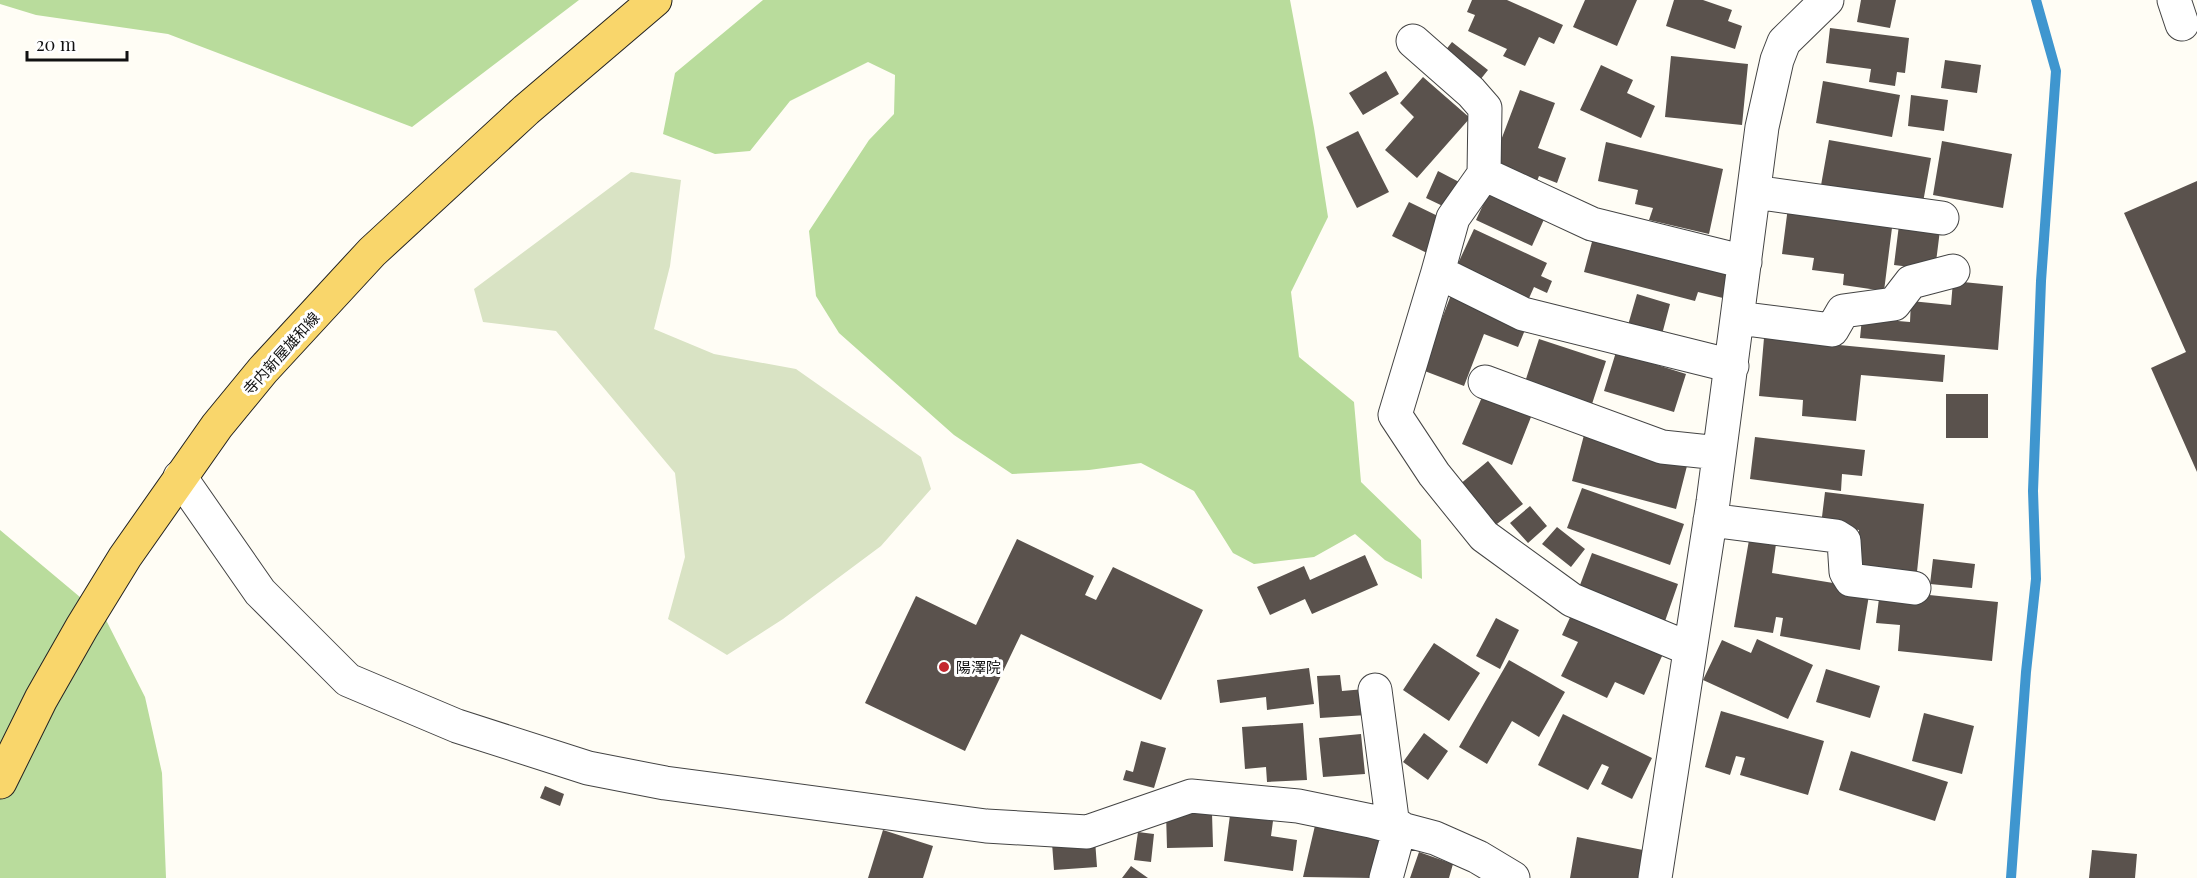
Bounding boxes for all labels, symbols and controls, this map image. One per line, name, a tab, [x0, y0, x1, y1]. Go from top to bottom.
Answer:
scale bar	[27, 24, 128, 62]
text: 20 m	[36, 32, 76, 56]
street label: 寺内新屋雄和線	[238, 307, 324, 399]
place label: 陽澤院	[956, 657, 1001, 677]
marker: 陽澤院	[937, 660, 951, 674]

